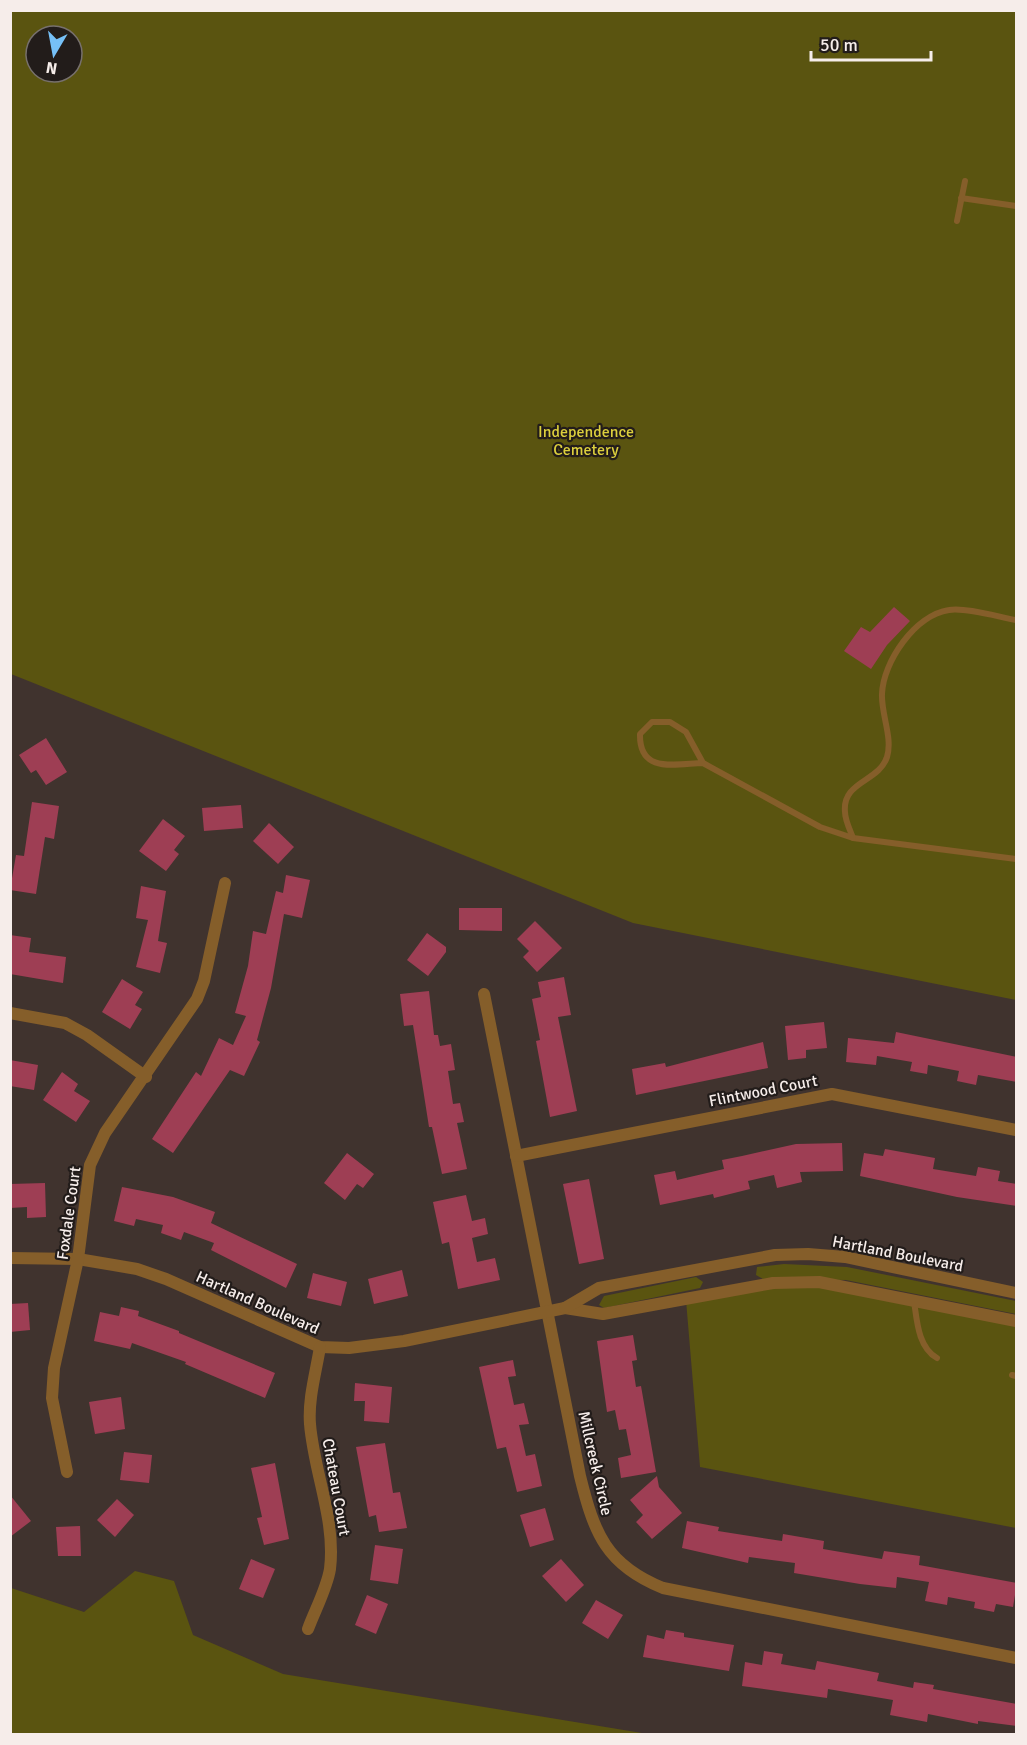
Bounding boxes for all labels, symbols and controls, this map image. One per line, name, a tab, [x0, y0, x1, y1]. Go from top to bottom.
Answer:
north arrow	[24, 24, 84, 84]
scale bar	[811, 24, 931, 62]
text: 50 m	[820, 34, 858, 56]
text: N	[44, 57, 59, 79]
park label: Independence Cemetery	[538, 422, 634, 460]
street label: Flintwood Court	[707, 1071, 820, 1111]
street label: Foxdale Court	[53, 1165, 85, 1261]
street label: Hartland Boulevard	[831, 1231, 965, 1276]
street label: Hartland Boulevard	[193, 1267, 322, 1339]
street label: Millcreek Circle	[573, 1409, 617, 1517]
street label: Chateau Court	[318, 1437, 354, 1538]

